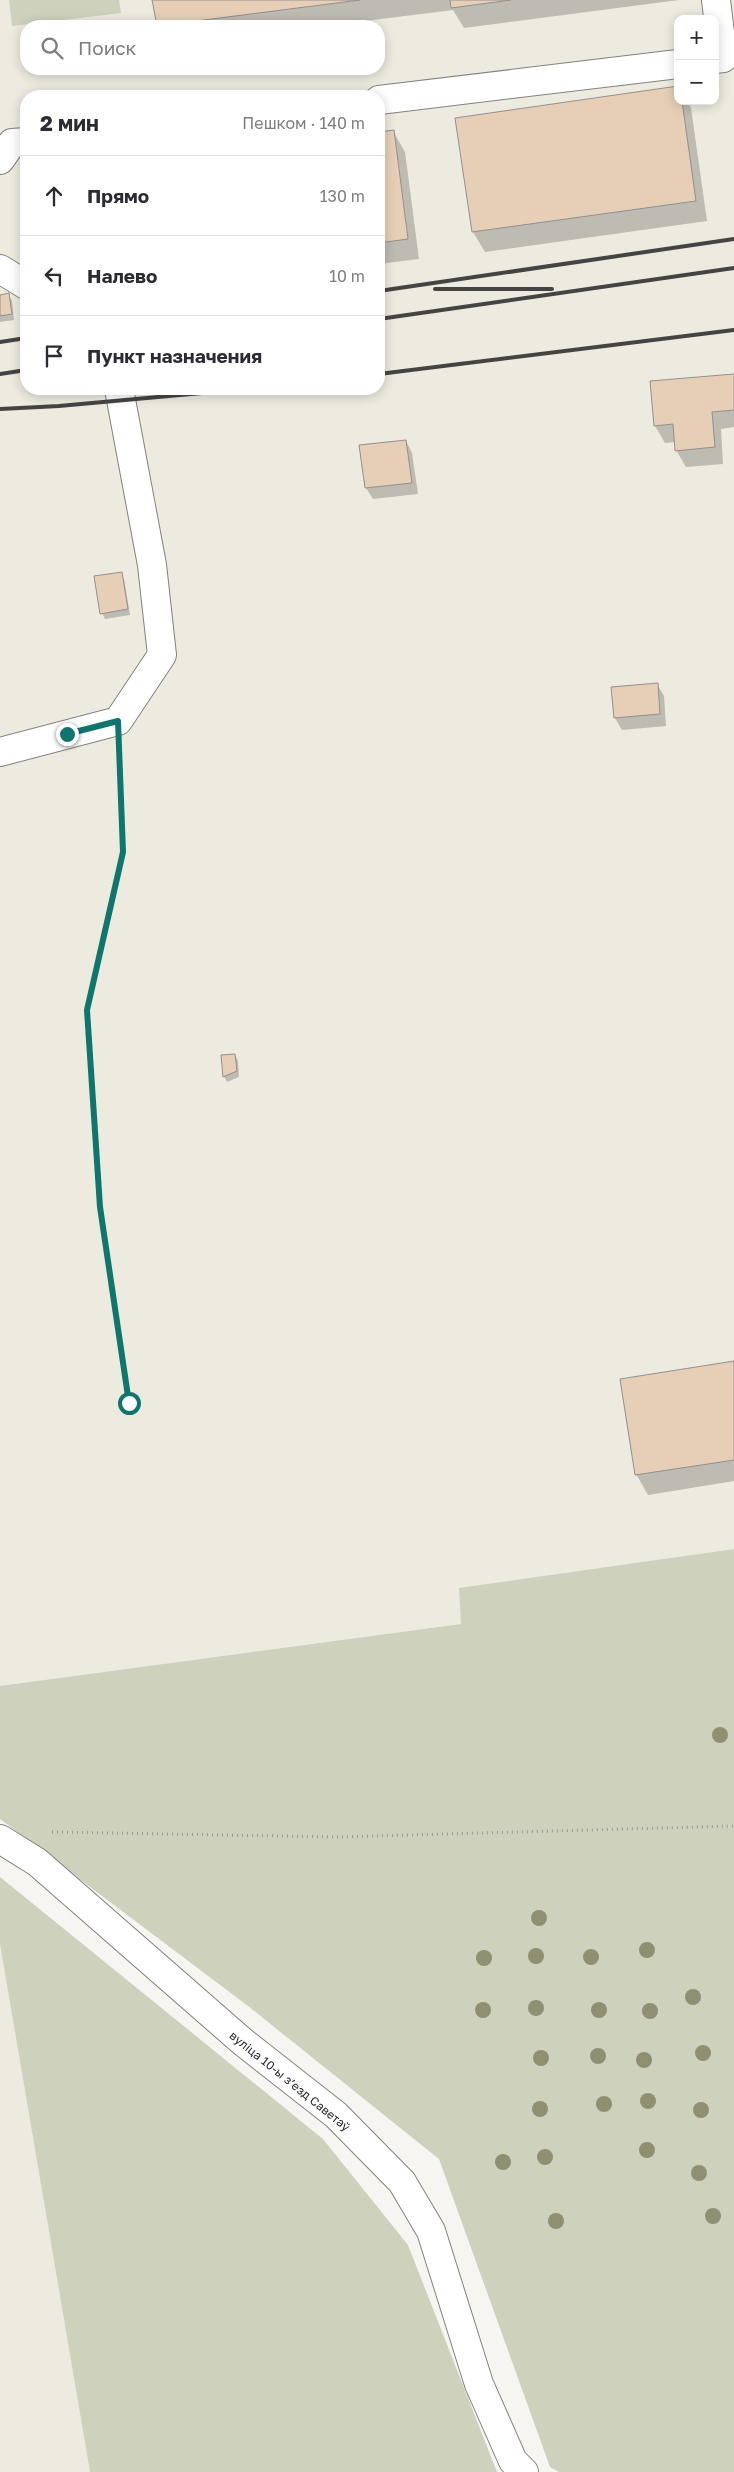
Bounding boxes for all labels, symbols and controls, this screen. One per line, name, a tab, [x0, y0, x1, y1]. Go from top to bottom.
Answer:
map controls	[674, 15, 719, 105]
button: +	[674, 15, 719, 60]
search box	[20, 20, 385, 75]
icon: search	[38, 34, 66, 62]
text: Поиск	[78, 36, 137, 59]
button: −	[674, 60, 719, 105]
text: 2 мин	[40, 110, 99, 136]
text: Пешком · 140 m	[242, 113, 365, 133]
icon: ahead	[40, 182, 68, 210]
text: Прямо	[87, 184, 149, 207]
text: 130 m	[320, 186, 365, 206]
icon: left	[40, 262, 68, 290]
text: Налево	[87, 264, 157, 287]
text: 10 m	[329, 266, 365, 286]
icon: arrive	[40, 342, 68, 370]
text: Пункт назначения	[87, 344, 262, 367]
route end	[56, 723, 79, 746]
route start	[118, 1392, 141, 1415]
street label: вуліца 10-ы зʼезд Саветаў	[227, 2028, 354, 2134]

